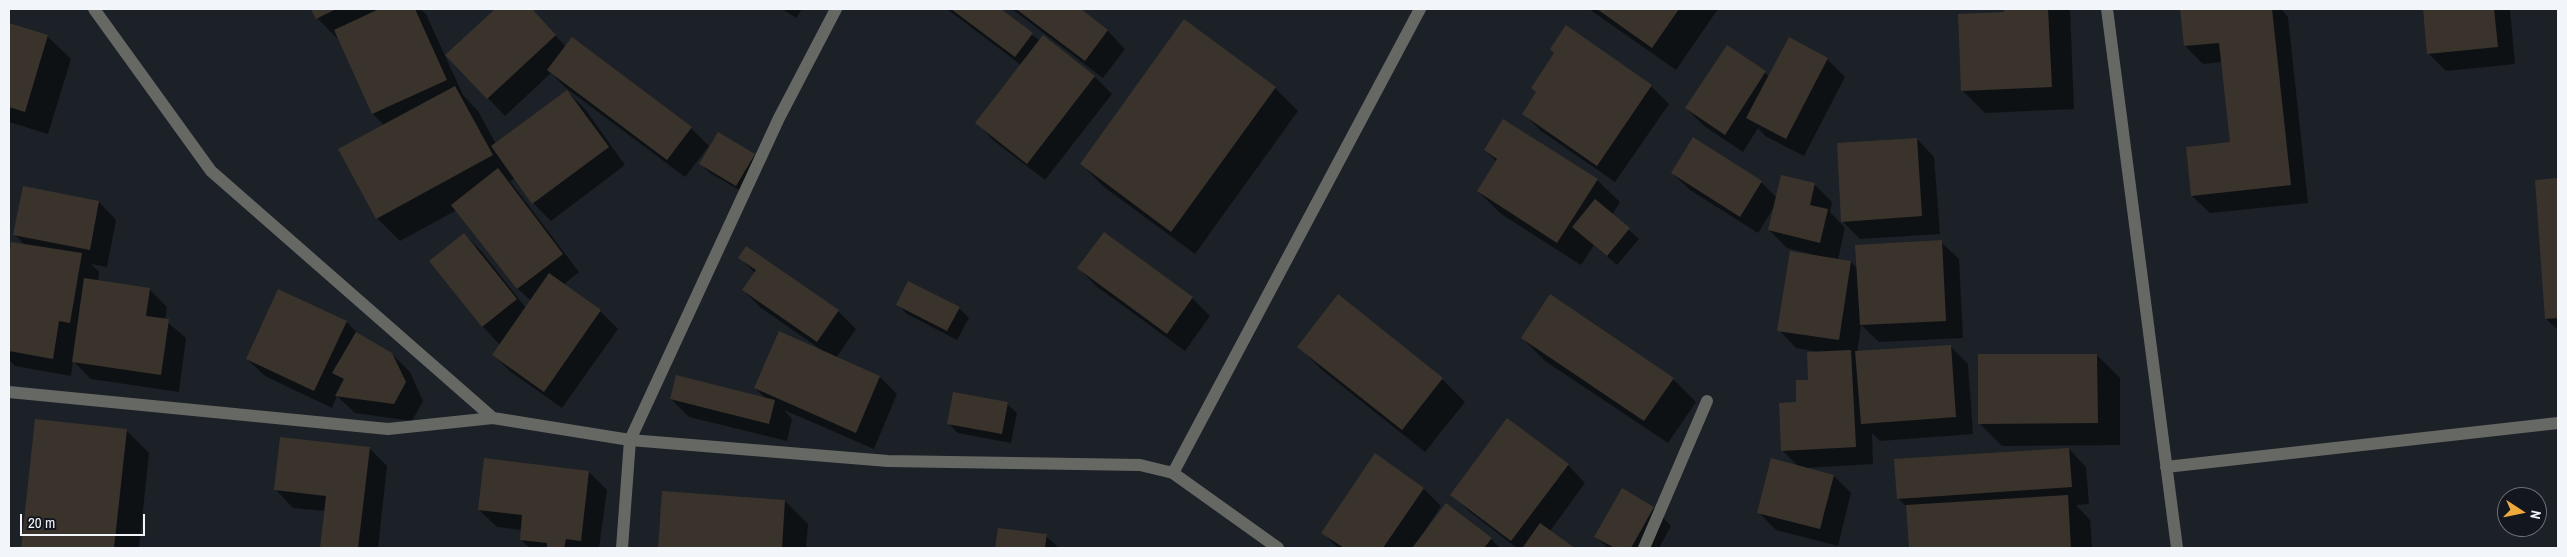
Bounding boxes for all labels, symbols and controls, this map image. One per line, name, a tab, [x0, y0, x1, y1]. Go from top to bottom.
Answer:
north arrow	[2497, 487, 2547, 537]
scale bar	[22, 504, 148, 536]
text: N	[2526, 509, 2545, 520]
text: 20 m	[28, 512, 55, 533]

